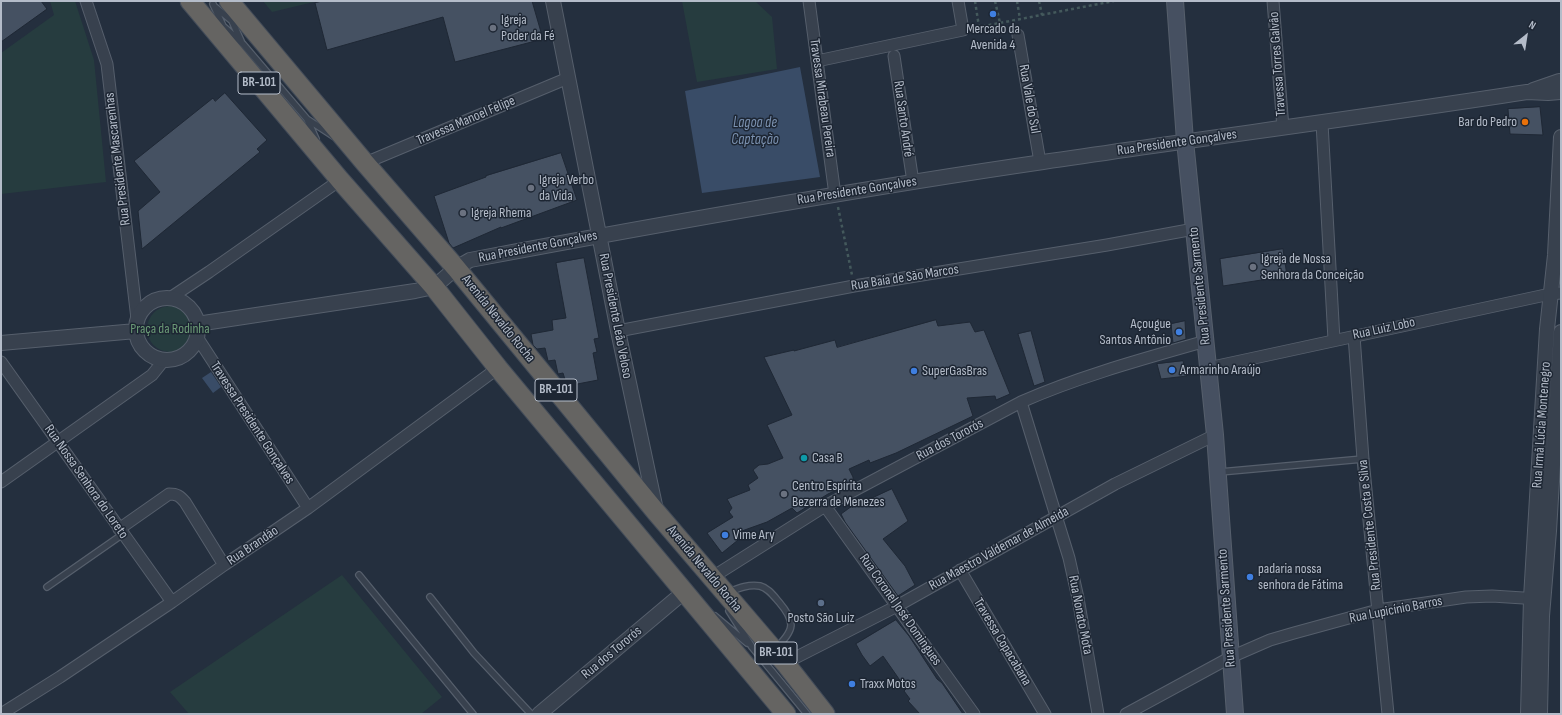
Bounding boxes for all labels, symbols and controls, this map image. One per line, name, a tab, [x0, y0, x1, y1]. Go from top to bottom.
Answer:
marker: Mercado da Avenida 4	[988, 9, 998, 19]
street label: Travessa Torres Galvâo	[1266, 11, 1290, 117]
place label: Igreja Poder da Fé	[501, 12, 555, 44]
north arrow	[1506, 16, 1546, 56]
text: N	[1526, 18, 1538, 32]
place label: Mercado da Avenida 4	[966, 21, 1020, 54]
marker: Igreja Poder da Fé	[488, 23, 498, 33]
street label: Travessa Mirabeau Pereira	[805, 37, 839, 159]
street label: Rua Vale do Sul	[1015, 63, 1043, 135]
road number: BR-101	[238, 72, 280, 94]
street label: Rua Santo André	[889, 80, 917, 158]
street label: Rua Presidente Mascarenhas	[102, 92, 134, 226]
street label: Travessa Manoel Felipe	[414, 93, 518, 149]
water label: Lagoa de Captação	[731, 114, 779, 149]
place label: Bar do Pedro	[1458, 114, 1517, 130]
marker: Bar do Pedro	[1520, 117, 1530, 127]
street label: Rua Presidente Gonçalves	[1116, 126, 1238, 160]
place label: Igreja Verbo da Vida	[539, 172, 594, 204]
street label: Rua Presidente Gonçalves	[796, 173, 918, 209]
marker: Igreja Verbo da Vida	[526, 183, 536, 193]
place label: Igreja Rhema	[471, 205, 531, 221]
marker: Igreja Rhema	[458, 208, 468, 218]
street label: Rua Presidente Sarmento	[1185, 226, 1215, 346]
street label: Rua Presidente Gonçalves	[477, 227, 599, 267]
place label: Igreja de Nossa Senhora da Conceição	[1261, 251, 1364, 284]
street label: Rua Presidente Leão Veloso	[595, 252, 635, 380]
street label: Rua Baía de São Marcos	[850, 261, 960, 295]
marker: Igreja de Nossa Senhora da Conceição	[1248, 262, 1258, 272]
street label: Avenida Nevaldo Rocha	[458, 272, 538, 366]
street label: Rua Luiz Lobo	[1351, 314, 1417, 344]
place label: Açougue Santos Antônio	[1100, 316, 1171, 348]
park label: Praça da Rodinha	[130, 321, 210, 337]
marker: Açougue Santos Antônio	[1174, 327, 1184, 337]
street label: Travessa Presidente Gonçalves	[206, 359, 298, 487]
street label: Rua Irmã Lúcia Montenegro	[1529, 361, 1555, 489]
place label: Armarinho Araújo	[1180, 362, 1261, 378]
place label: SuperGasBras	[922, 363, 987, 379]
marker: Armarinho Araújo	[1167, 365, 1177, 375]
marker: SuperGasBras	[909, 366, 919, 376]
road number: BR-101	[535, 379, 577, 401]
street label: Rua dos Tororós	[914, 415, 986, 465]
street label: Rua Nossa Senhora do Loreto	[40, 422, 132, 542]
place label: Casa B	[812, 450, 843, 466]
marker: Casa B	[799, 453, 809, 463]
street label: Rua Presidente Costa e Silva	[1355, 459, 1385, 591]
place label: Centro Espírita Bezerra de Menezes	[792, 478, 884, 510]
marker: Centro Espírita Bezerra de Menezes	[779, 489, 789, 499]
street label: Rua Maestro Valdemar de Almeida	[926, 504, 1072, 594]
street label: Avenida Nevaldo Rocha	[663, 522, 745, 616]
street label: Rua Brandâo	[224, 523, 282, 569]
place label: Vime Ary	[733, 527, 775, 543]
marker: Vime Ary	[720, 530, 730, 540]
street label: Rua Presidente Sarmento	[1214, 548, 1240, 668]
street label: Rua Coronel José Domingues	[855, 551, 945, 669]
place label: padaria nossa senhora de Fátima	[1258, 561, 1343, 594]
marker: padaria nossa senhora de Fátima	[1245, 572, 1255, 582]
street label: Rua Nonato Mota	[1064, 574, 1096, 656]
street label: Rua Lupicínio Barros	[1348, 593, 1444, 627]
street label: Travessa Copacabana	[969, 595, 1035, 689]
marker: Posto São Luiz	[816, 598, 826, 608]
place label: Posto São Luiz	[787, 610, 855, 626]
street label: Rua dos Tororós	[578, 623, 646, 683]
road number: BR-101	[755, 642, 797, 664]
place label: Traxx Motos	[860, 676, 916, 692]
marker: Traxx Motos	[847, 679, 857, 689]

